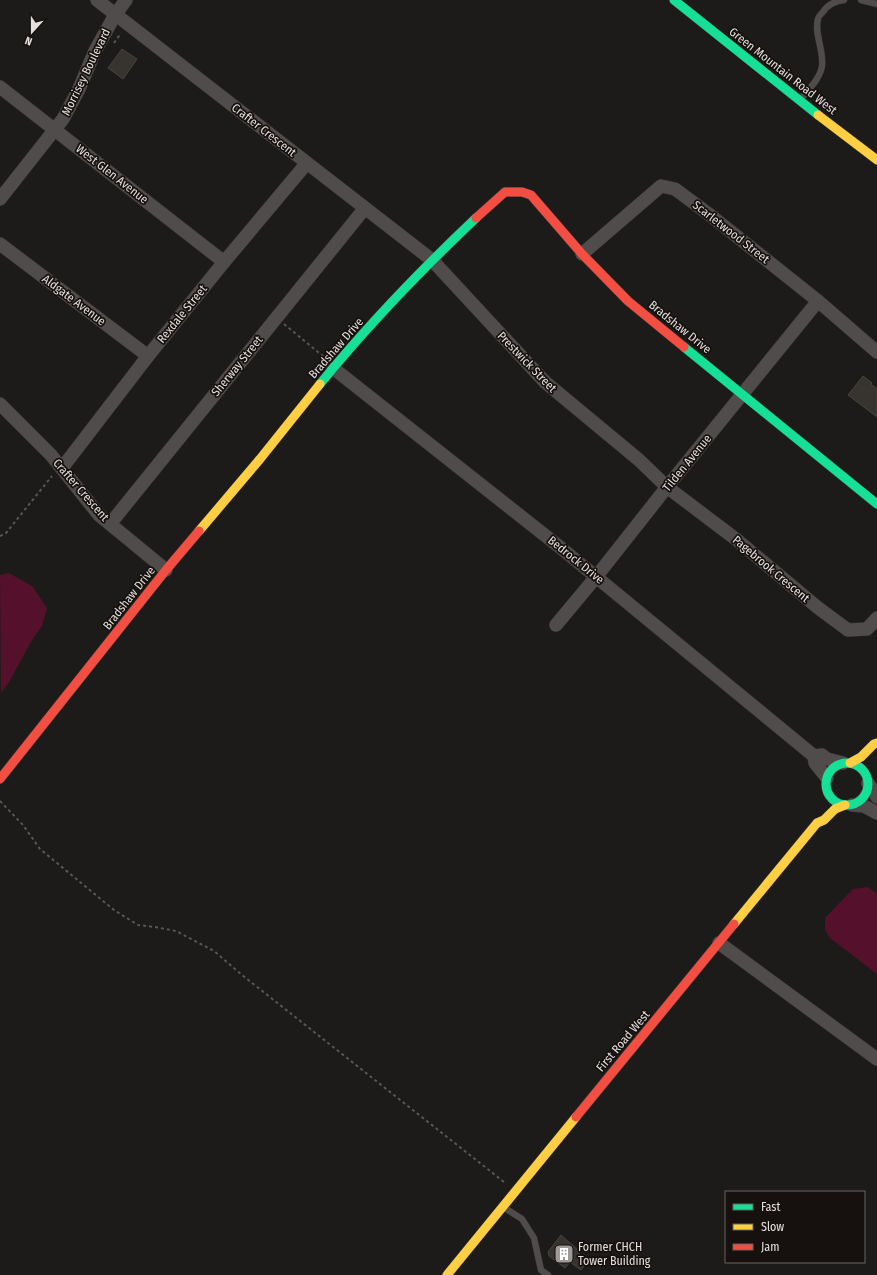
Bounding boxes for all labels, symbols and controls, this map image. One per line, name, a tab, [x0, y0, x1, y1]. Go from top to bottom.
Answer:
north arrow	[12, 12, 52, 52]
street label: Green Mountain Road West	[726, 25, 840, 117]
street label: Morrisey Boulevard	[59, 26, 113, 118]
text: N	[23, 34, 34, 48]
street label: Crafter Crescent	[229, 101, 299, 160]
street label: West Glen Avenue	[73, 141, 151, 207]
street label: Scarletwood Street	[690, 198, 772, 266]
street label: Aldgate Avenue	[40, 272, 108, 328]
street label: Rexdale Street	[154, 282, 210, 346]
street label: Bradshaw Drive	[646, 298, 714, 356]
street label: Bradshaw Drive	[306, 315, 366, 381]
street label: Prestwick Street	[495, 329, 559, 395]
street label: Sherway Street	[208, 333, 266, 399]
street label: Tilden Avenue	[660, 432, 714, 494]
street label: Crafter Crescent	[50, 456, 112, 524]
street label: Bedrock Drive	[545, 533, 607, 587]
street label: Pagebrook Crescent	[730, 533, 812, 605]
street label: Bradshaw Drive	[100, 564, 158, 632]
street label: First Road West	[593, 1008, 653, 1074]
legend	[725, 1191, 865, 1263]
text: Fast	[761, 1200, 780, 1214]
text: Slow	[761, 1220, 784, 1234]
place label: Former CHCH Tower Building	[578, 1240, 651, 1268]
text: Jam	[761, 1240, 779, 1254]
building icon: Former CHCH Tower Building	[553, 1243, 575, 1265]

